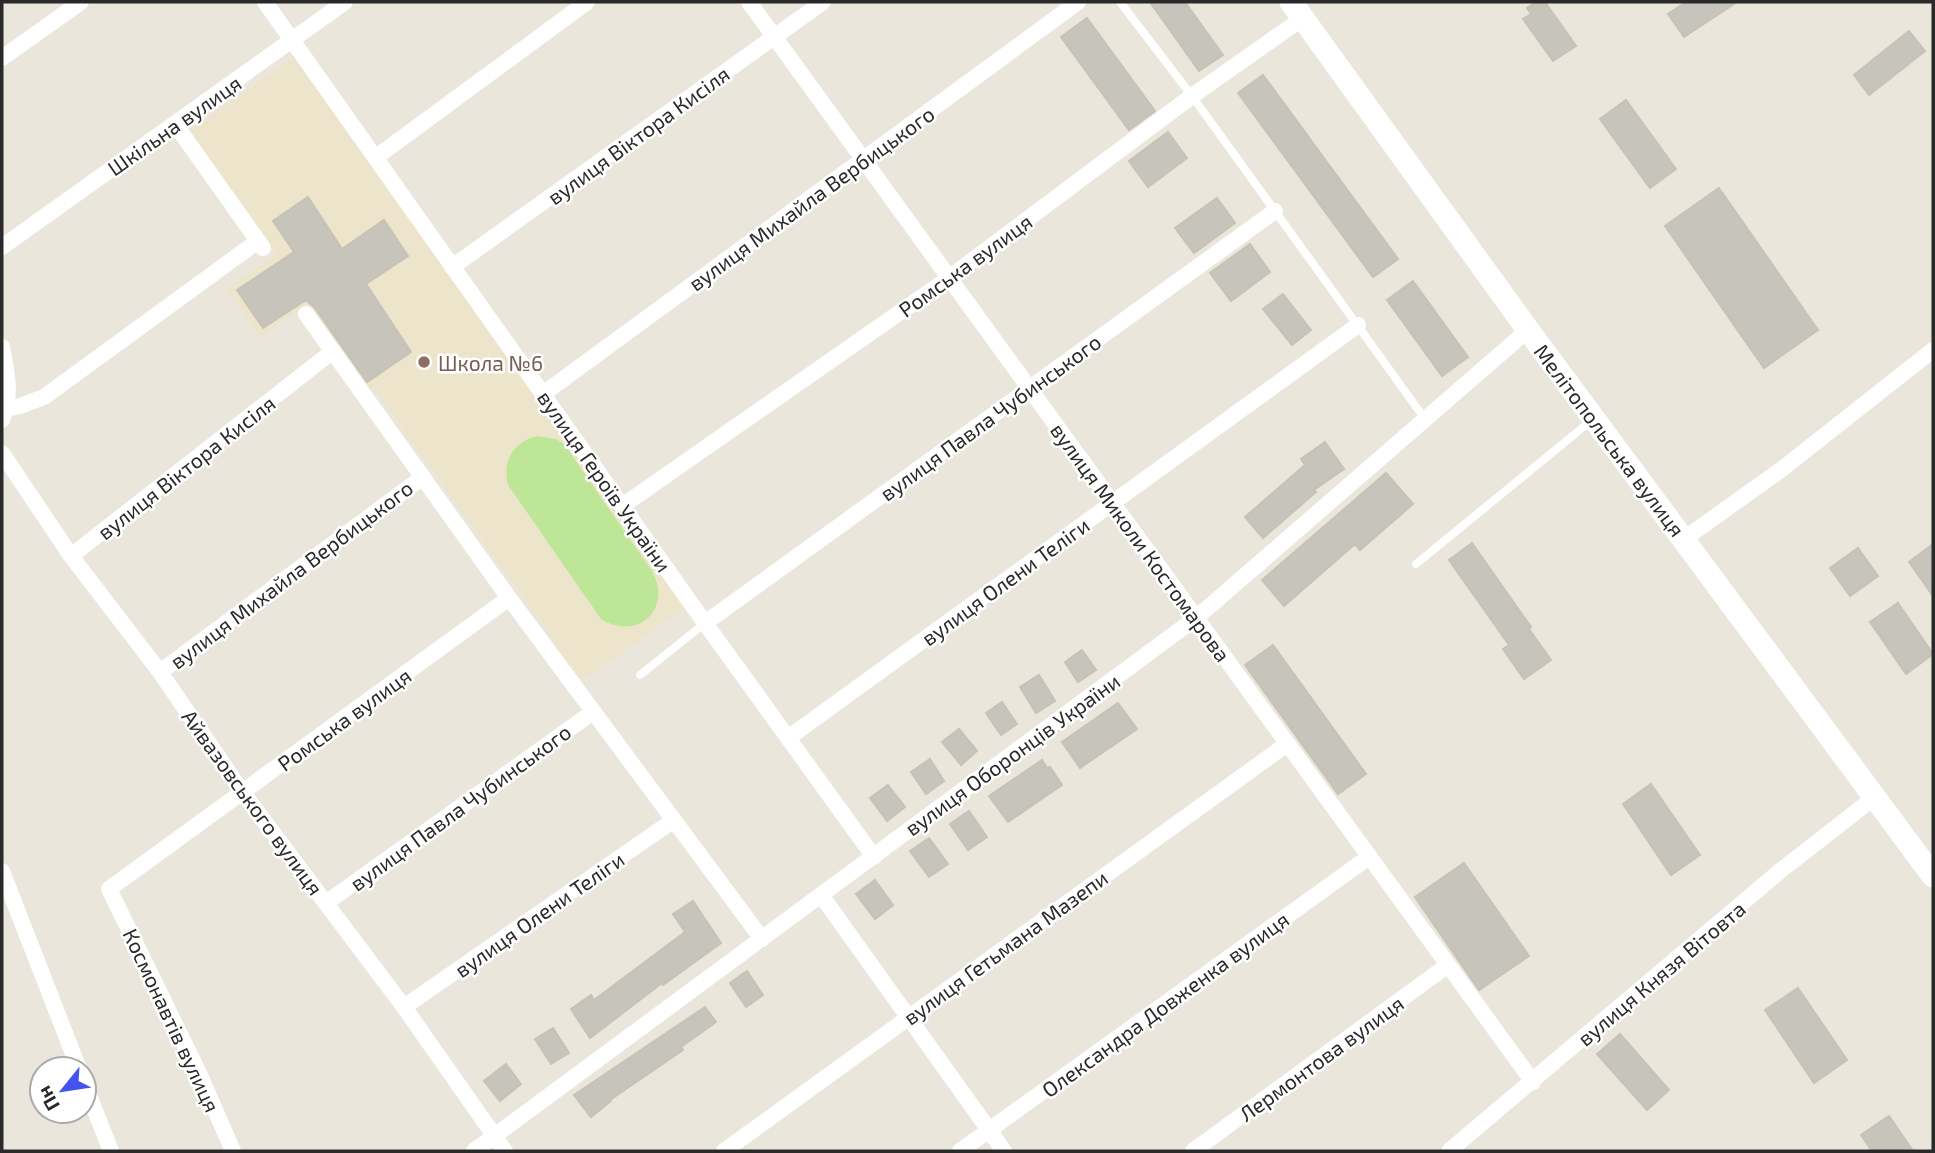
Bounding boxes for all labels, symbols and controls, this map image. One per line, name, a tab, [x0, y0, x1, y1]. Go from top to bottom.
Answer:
street label: вулиця Віктора Кисіля	[542, 61, 734, 210]
street label: Шкільна вулиця	[102, 70, 246, 181]
street label: вулиця Михайла Вербицького	[683, 100, 939, 296]
street label: Ромська вулиця	[894, 208, 1037, 323]
street label: вулиця Павла Чубинського	[875, 328, 1106, 506]
street label: Мелітопольська вулиця	[1529, 339, 1690, 542]
place label: Школа №6	[438, 350, 543, 375]
marker: Школа №6	[416, 354, 432, 370]
street label: вулиця Героїв України	[532, 386, 677, 577]
street label: вулиця Віктора Кисіля	[92, 390, 280, 545]
street label: вулиця Миколи Костомарова	[1045, 418, 1236, 667]
street label: вулиця Михайла Вербицького	[165, 474, 418, 674]
street label: вулиця Олени Теліги	[916, 512, 1094, 651]
street label: Ромська вулиця	[273, 662, 416, 777]
street label: вулиця Оборонців України	[900, 668, 1125, 841]
street label: Айвазовського вулиця	[177, 704, 329, 900]
street label: вулиця Павла Чубинського	[345, 718, 576, 896]
street label: вулиця Олени Теліги	[449, 846, 629, 983]
street label: вулиця Гетьмана Мазепи	[898, 865, 1113, 1030]
street label: вулиця Князя Вітовта	[1572, 896, 1751, 1051]
street label: Олександра Довженка вулиця	[1037, 906, 1294, 1103]
street label: Космонавтів вулиця	[118, 924, 226, 1116]
street label: Лермонтова вулиця	[1234, 990, 1409, 1127]
north arrow	[28, 1055, 98, 1125]
text: Пн	[32, 1082, 64, 1115]

